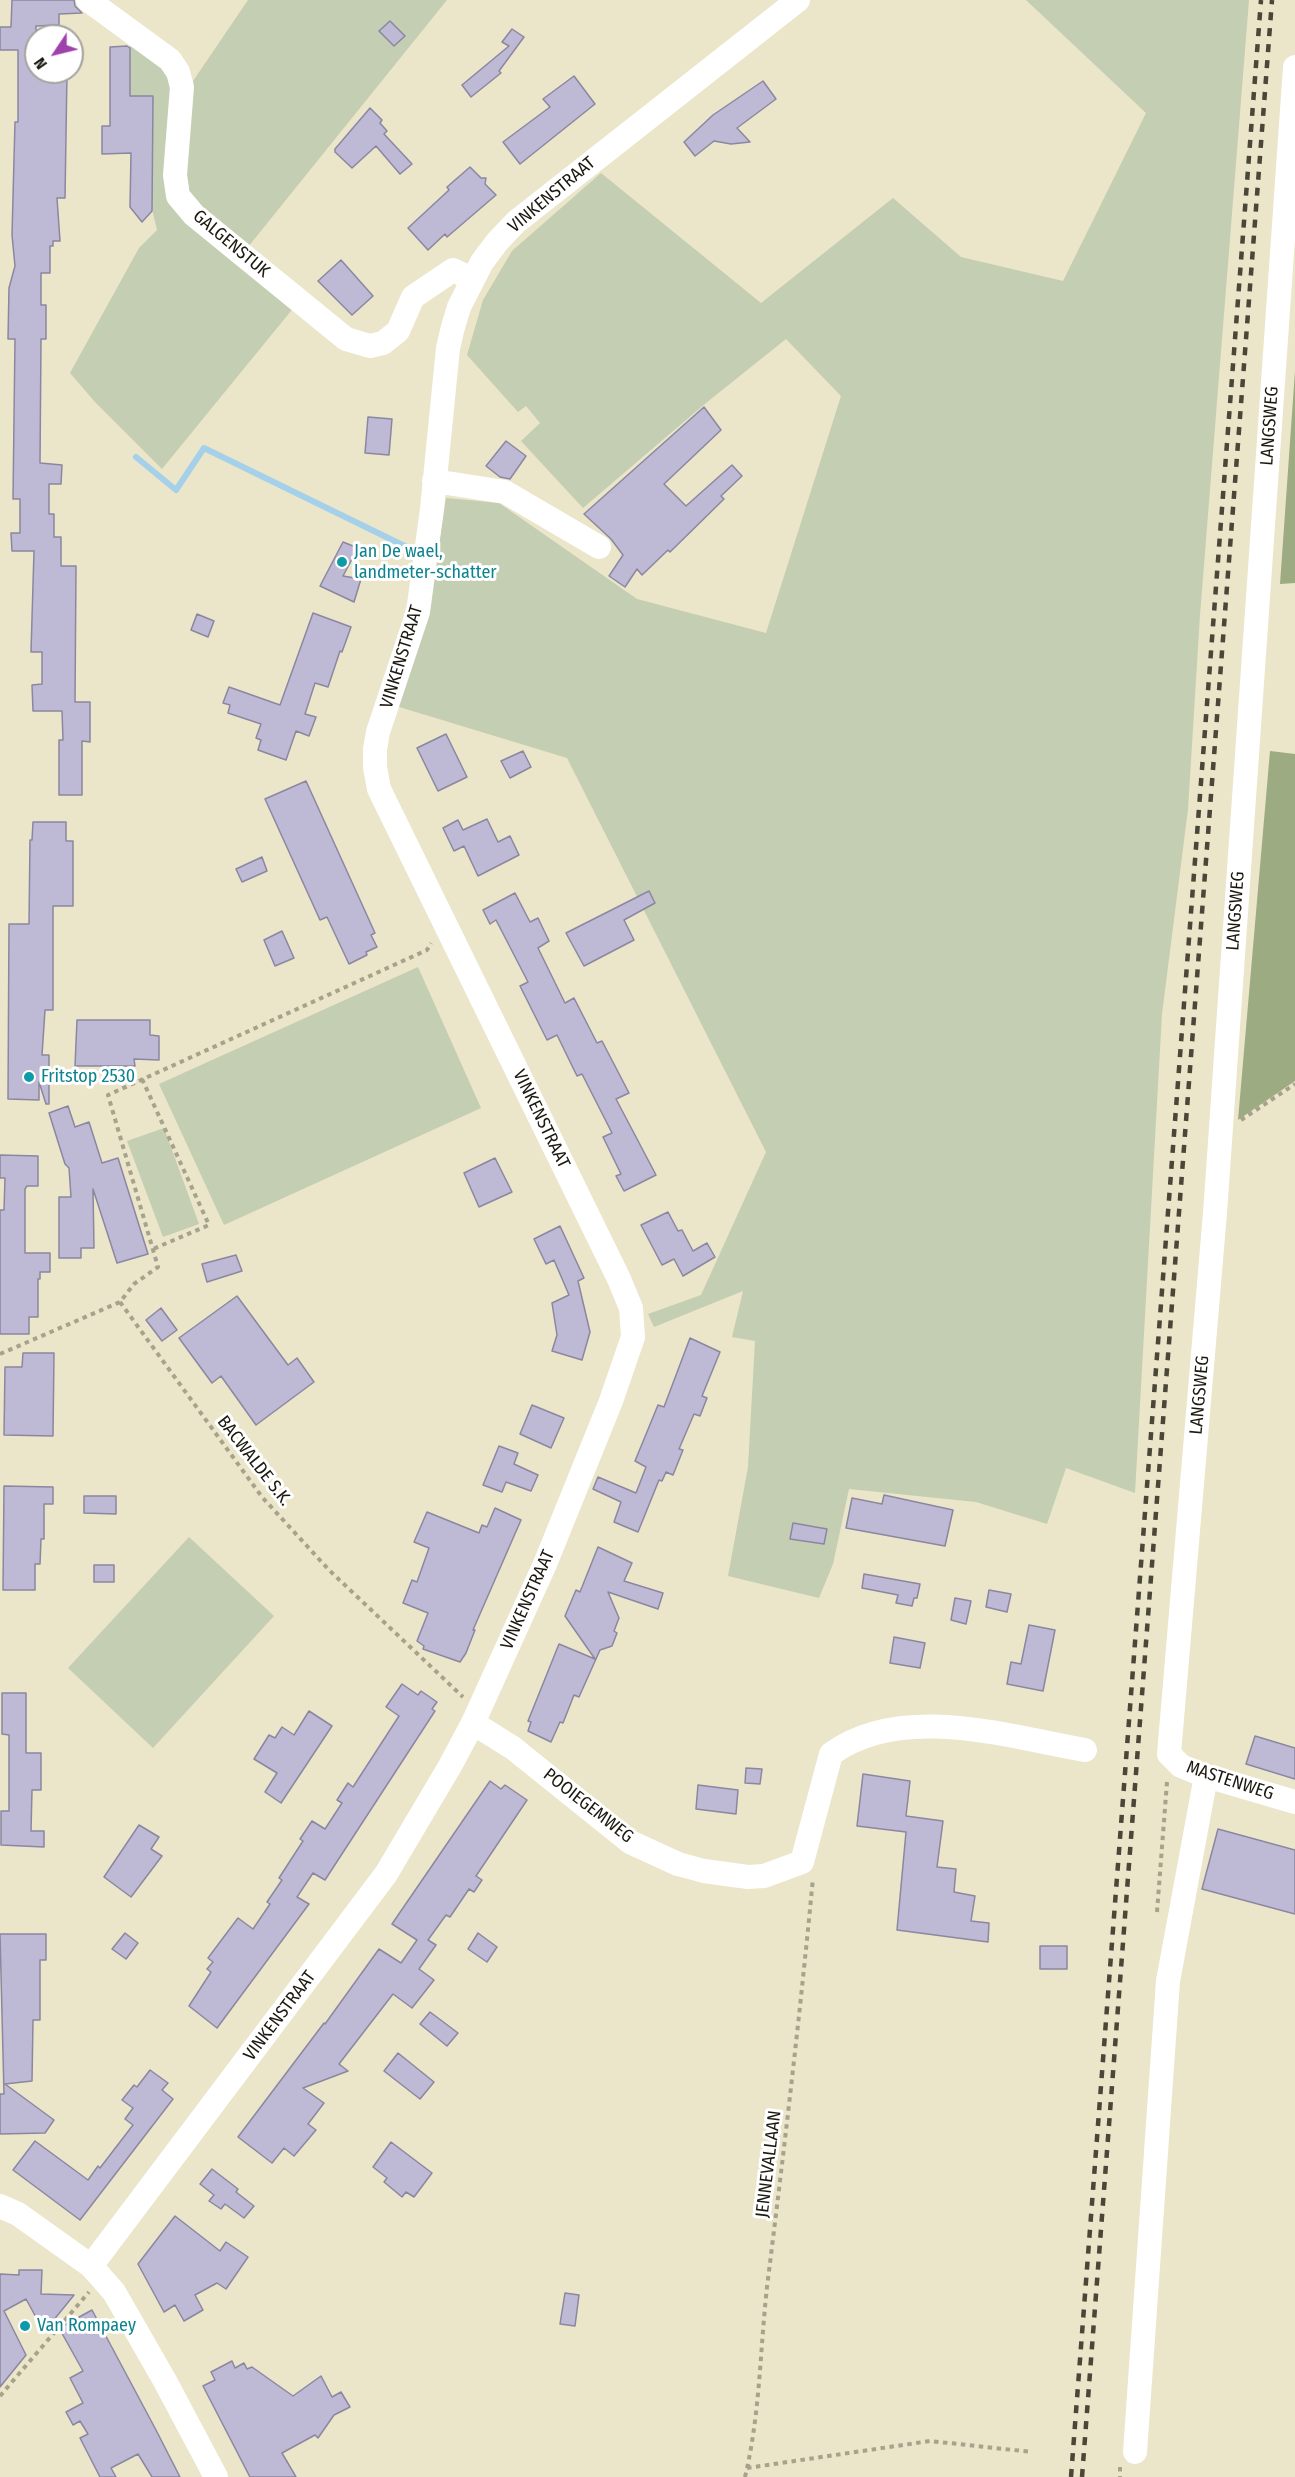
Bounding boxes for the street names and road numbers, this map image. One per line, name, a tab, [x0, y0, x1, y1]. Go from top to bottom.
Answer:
street label: VINKENSTRAAT	[504, 152, 600, 238]
street label: GALGENSTUK	[188, 206, 274, 282]
street label: LANGSWEG	[1256, 386, 1284, 466]
street label: VINKENSTRAAT	[376, 603, 428, 711]
street label: LANGSWEG	[1222, 871, 1250, 951]
street label: VINKENSTRAAT	[508, 1066, 574, 1172]
street label: LANGSWEG	[1186, 1354, 1214, 1436]
street label: BACWALDE S.K.	[212, 1412, 296, 1510]
street label: VINKENSTRAAT	[496, 1547, 560, 1653]
street label: MASTENWEG	[1184, 1757, 1276, 1805]
street label: POOIEGEMWEG	[539, 1764, 637, 1848]
street label: VINKENSTRAAT	[239, 1967, 321, 2065]
street label: JENNEVALLAAN	[752, 2109, 786, 2219]

